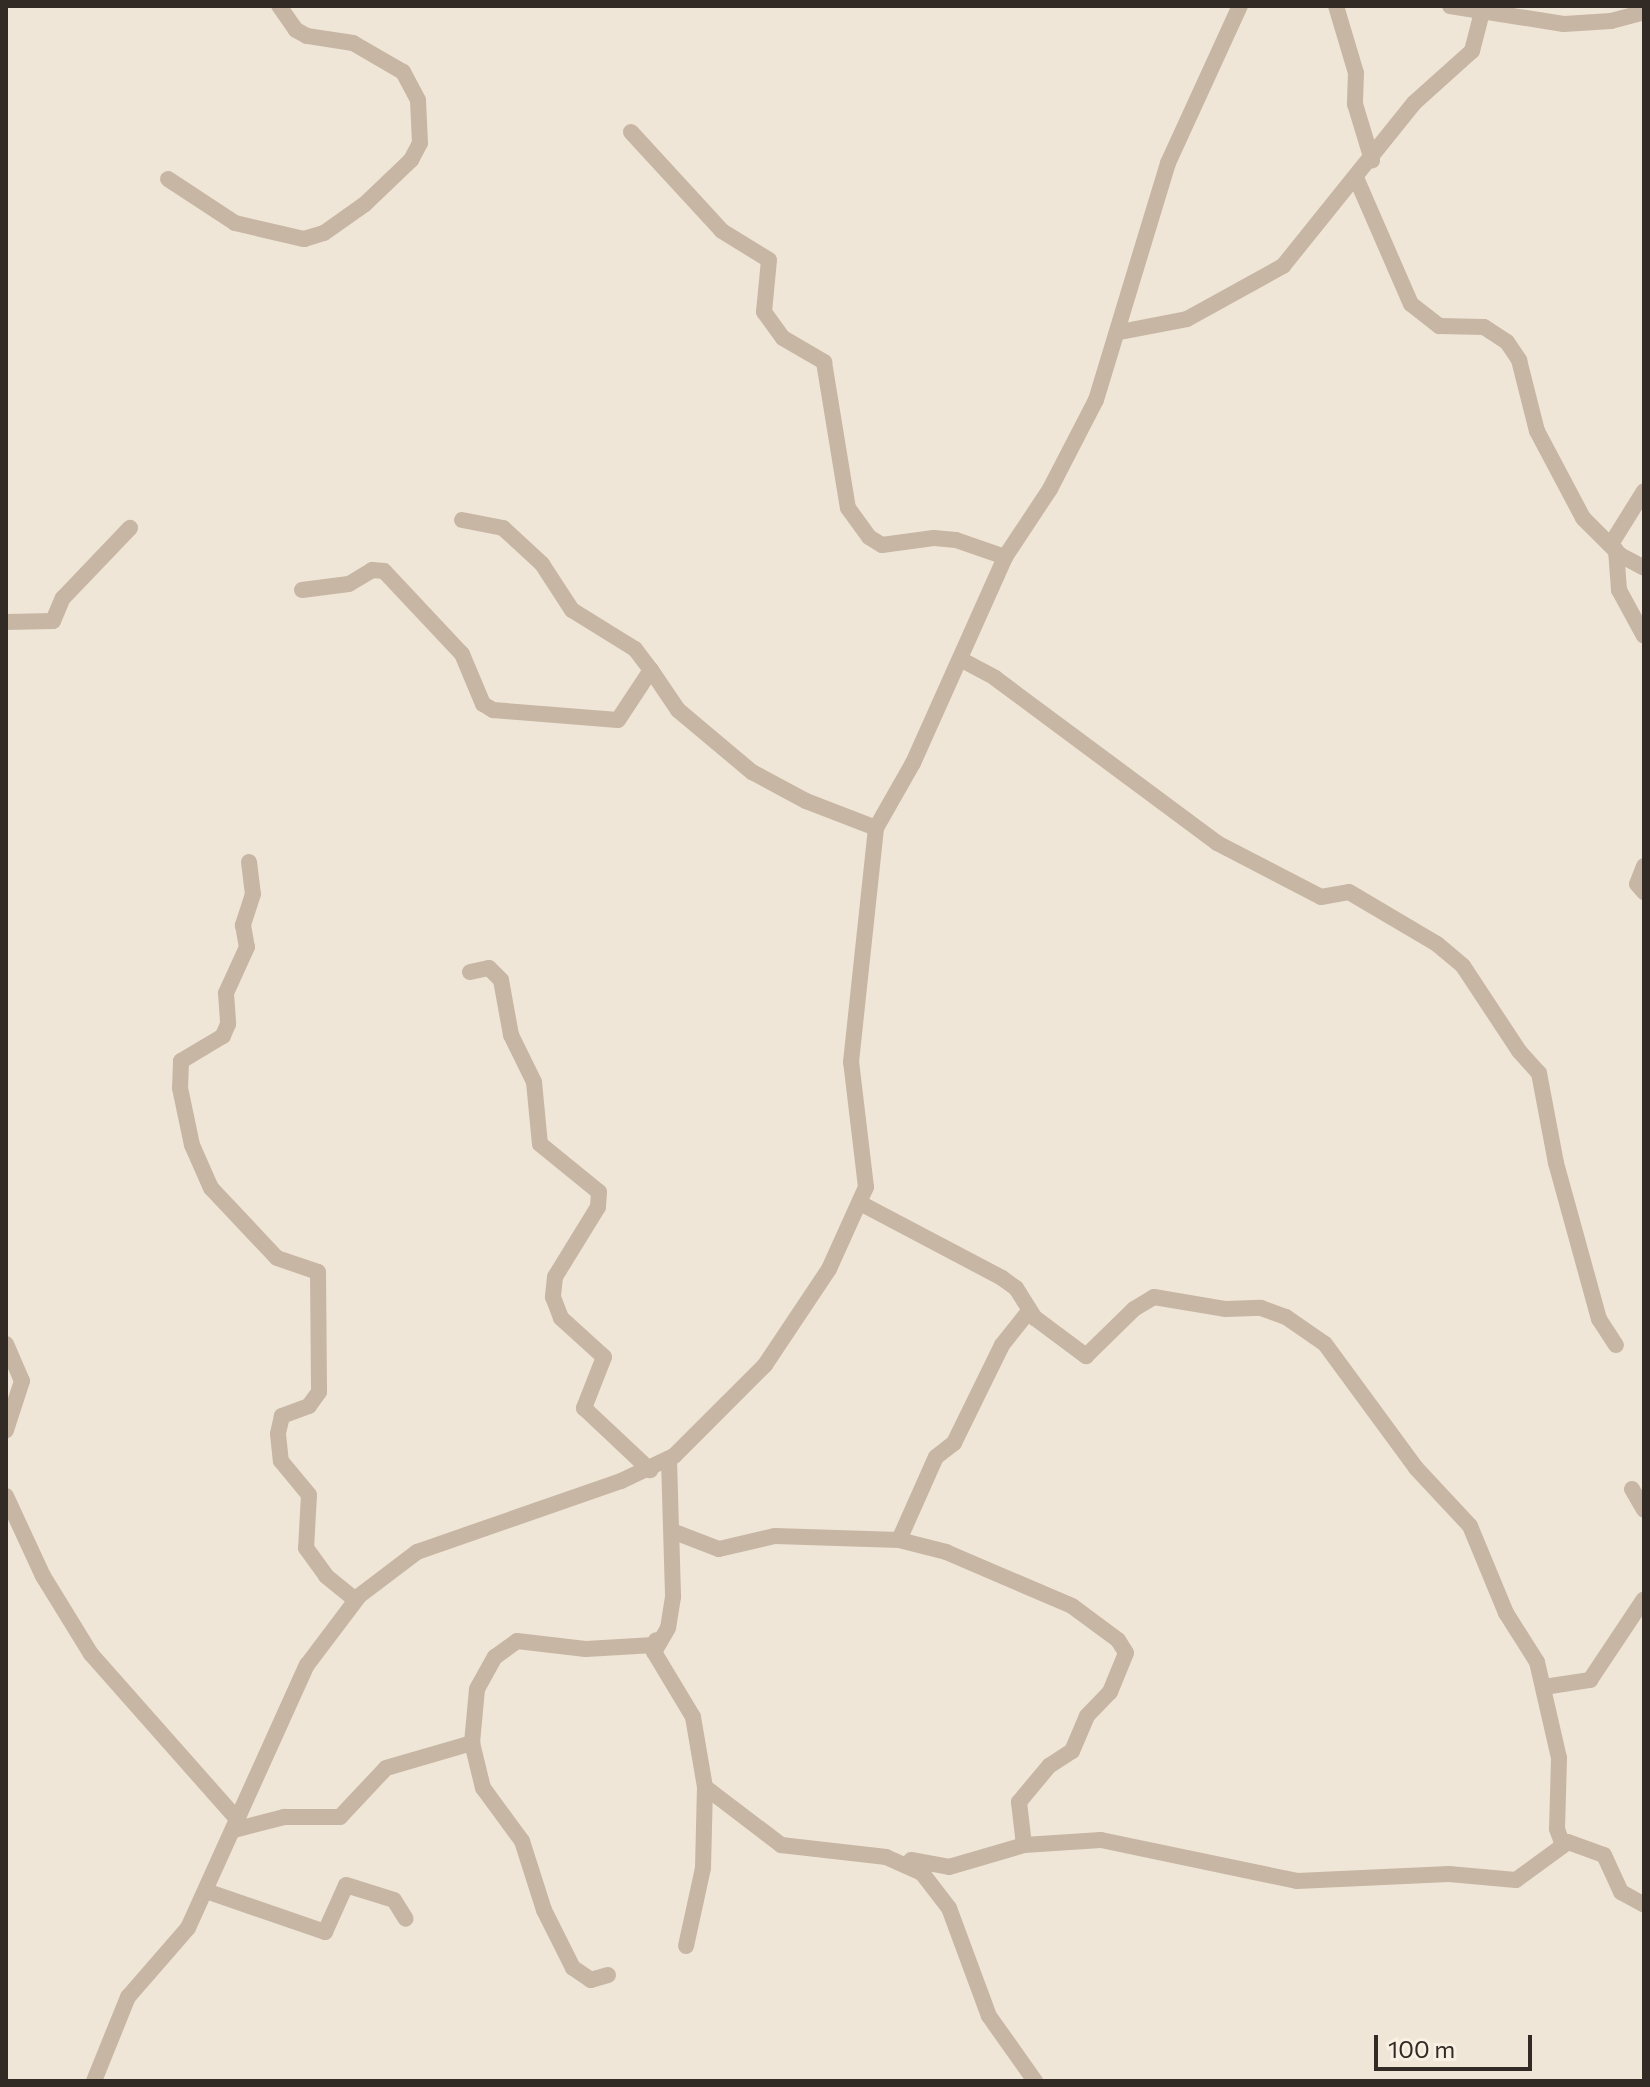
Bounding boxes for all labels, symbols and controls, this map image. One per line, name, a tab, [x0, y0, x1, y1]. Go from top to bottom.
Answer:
scale bar	[1378, 2019, 1536, 2069]
text: 100 m	[1388, 2034, 1455, 2063]

